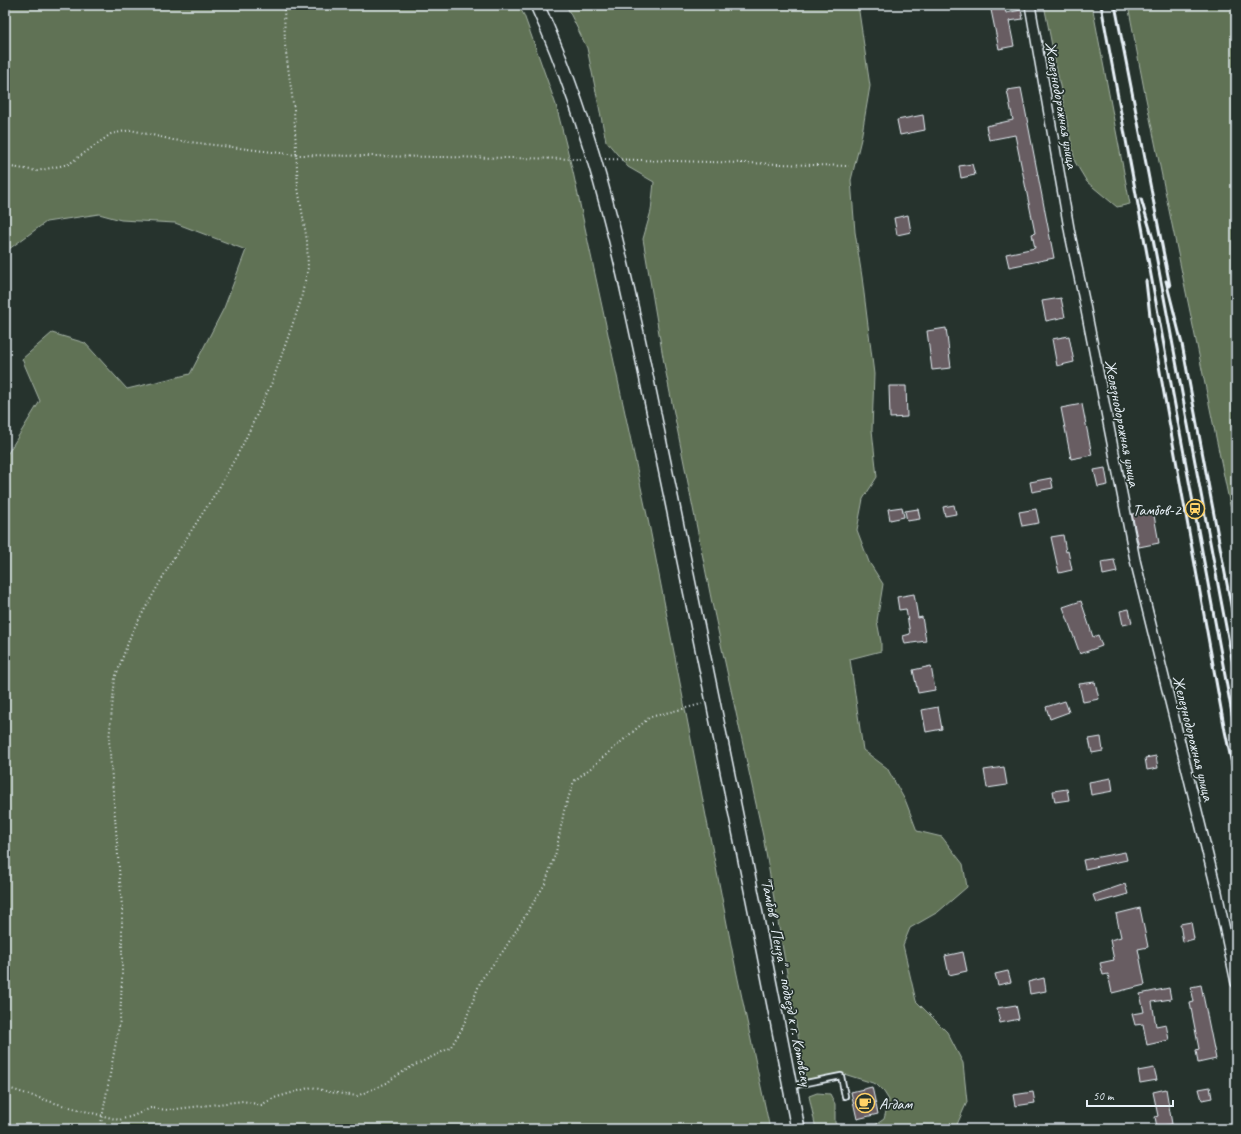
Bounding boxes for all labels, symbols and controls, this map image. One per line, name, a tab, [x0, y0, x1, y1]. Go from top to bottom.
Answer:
street label: Железнодорожная улица	[1040, 40, 1082, 171]
street label: Железнодорожная улица	[1100, 358, 1144, 489]
station icon: Тамбов-2	[1184, 498, 1206, 520]
place label: Тамбов-2	[1133, 500, 1183, 520]
street label: Железнодорожная улица	[1168, 673, 1219, 804]
street label: "Тамбов - Пенза" - подъезд к г. Котовску	[756, 875, 816, 1089]
scale bar	[1087, 1082, 1173, 1108]
text: 50 m	[1093, 1088, 1115, 1104]
cafe icon: Агдам	[854, 1092, 876, 1114]
place label: Агдам	[879, 1094, 914, 1114]

